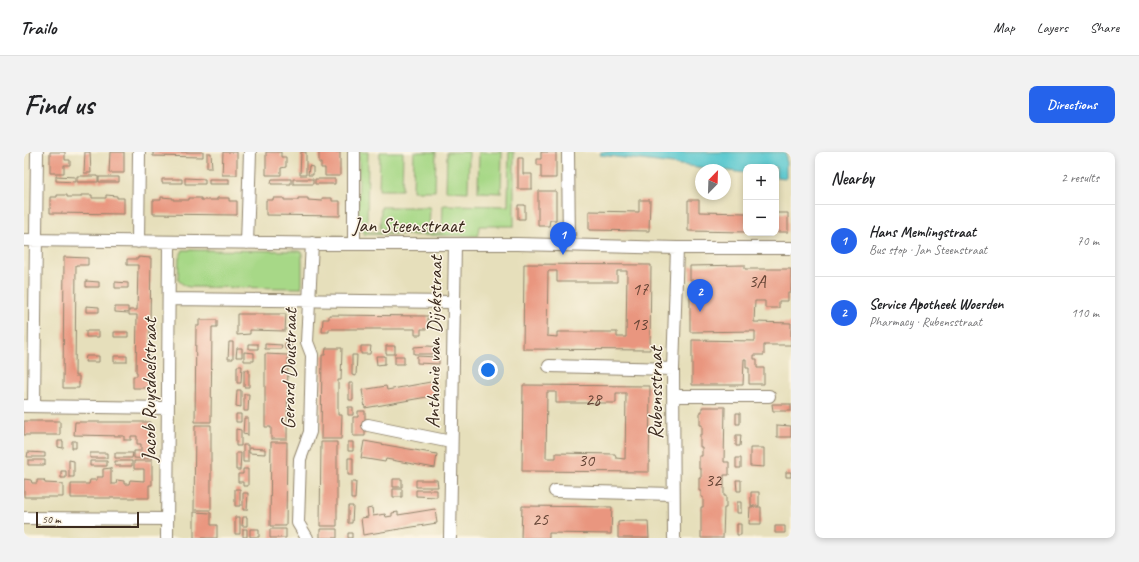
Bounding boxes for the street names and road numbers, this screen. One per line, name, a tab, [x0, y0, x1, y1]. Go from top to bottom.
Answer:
street label: Jan Steenstraat	[352, 213, 466, 238]
street label: Anthonie van Dijckstraat	[420, 253, 448, 429]
street label: Gerard Doustraat	[275, 306, 303, 430]
street label: Jacob Ruysdaelstraat	[137, 316, 162, 463]
street label: Rubensstraat	[643, 344, 668, 439]

